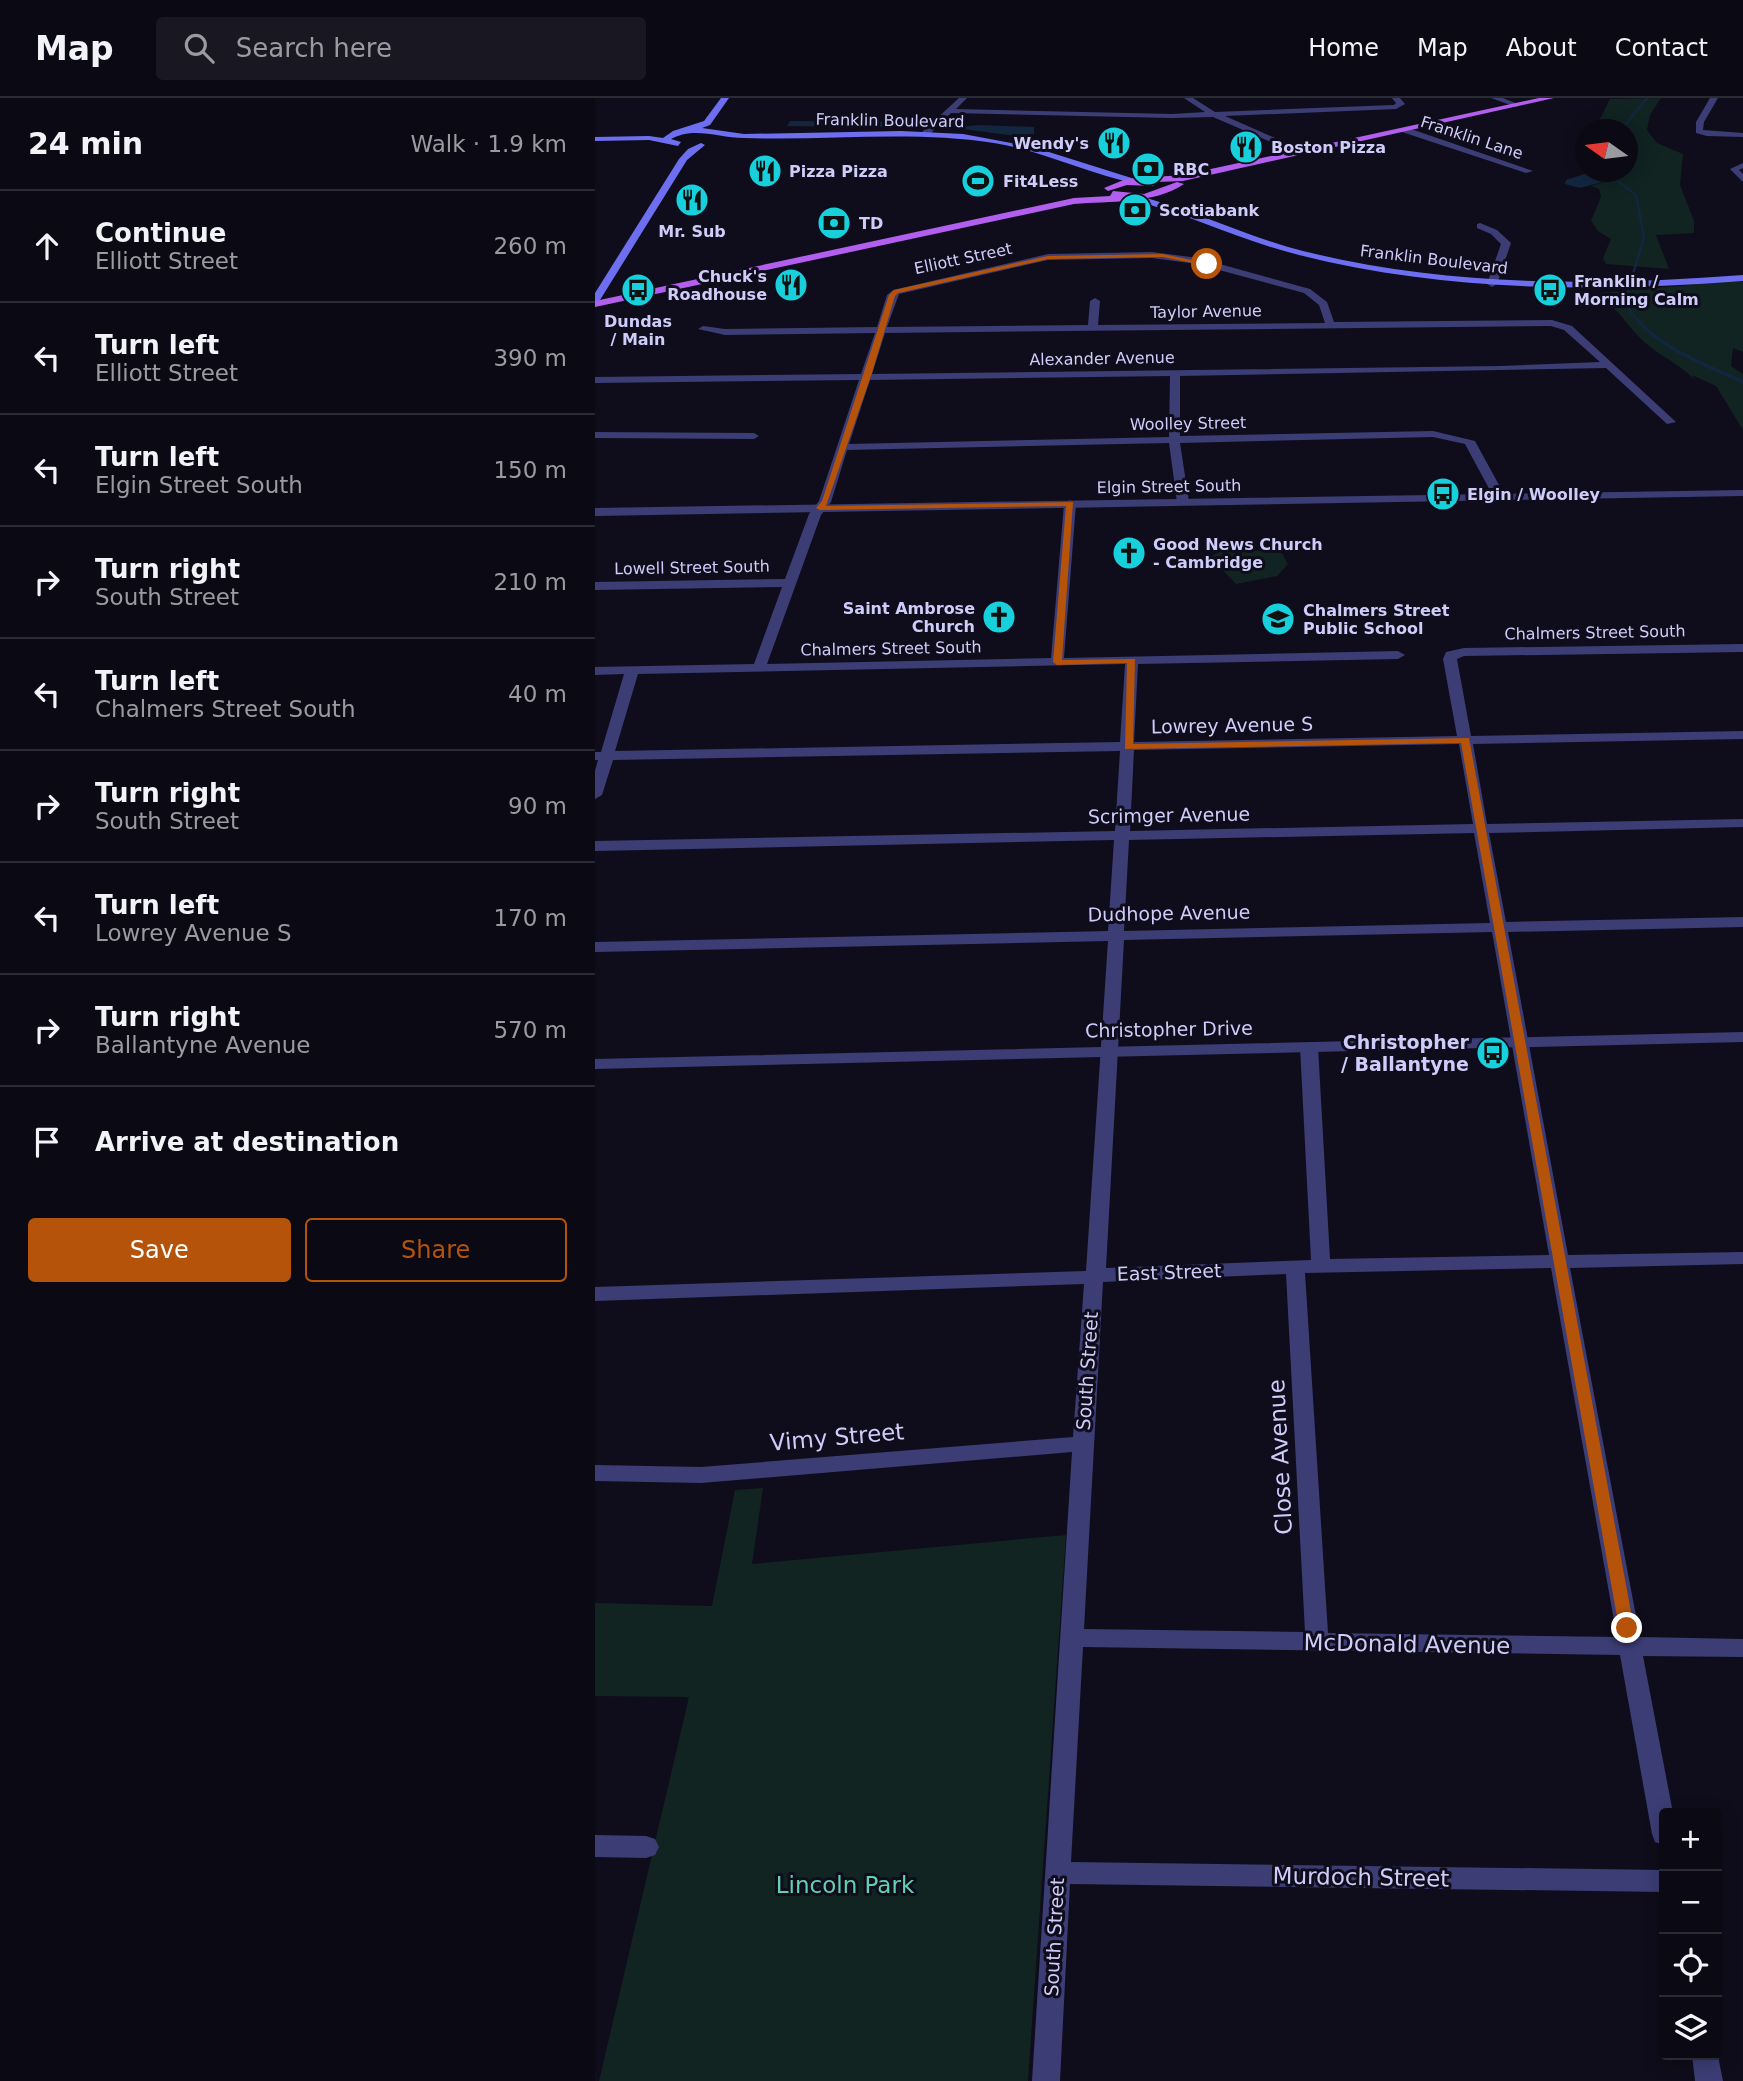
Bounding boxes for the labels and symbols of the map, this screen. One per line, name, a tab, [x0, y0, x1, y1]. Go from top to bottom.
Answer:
street label: Franklin Boulevard	[815, 110, 965, 131]
street label: Franklin Lane	[1418, 112, 1525, 163]
north arrow	[1575, 119, 1638, 182]
restaurant icon: Wendy's	[1095, 124, 1133, 162]
restaurant icon: Boston Pizza	[1227, 128, 1265, 166]
place label: Wendy's	[1013, 134, 1089, 153]
place label: Boston Pizza	[1271, 138, 1386, 157]
bank icon: RBC	[1129, 150, 1167, 188]
restaurant icon: Pizza Pizza	[746, 152, 784, 190]
place label: RBC	[1173, 160, 1209, 179]
place label: Pizza Pizza	[789, 162, 888, 181]
sports icon: Fit4Less	[959, 162, 997, 200]
place label: Fit4Less	[1003, 172, 1078, 191]
restaurant icon: Mr. Sub	[673, 181, 711, 219]
bank icon: Scotiabank	[1116, 191, 1154, 229]
place label: Scotiabank	[1159, 201, 1260, 220]
bank icon: TD	[815, 204, 853, 242]
place label: TD	[859, 214, 883, 233]
place label: Mr. Sub	[658, 222, 726, 241]
street label: Elliott Street	[912, 239, 1014, 278]
street label: Franklin Boulevard	[1359, 241, 1509, 278]
route start	[1191, 248, 1222, 279]
restaurant icon: Chuck's Roadhouse	[772, 266, 810, 304]
place label: Chuck's Roadhouse	[667, 267, 767, 304]
bus stop icon: Dundas / Main	[619, 271, 657, 309]
bus stop icon: Franklin / Morning Calm	[1531, 271, 1569, 309]
place label: Franklin / Morning Calm	[1574, 272, 1699, 309]
street label: Taylor Avenue	[1149, 301, 1262, 322]
place label: Dundas / Main	[604, 312, 672, 349]
street label: Alexander Avenue	[1029, 348, 1175, 369]
street label: Woolley Street	[1130, 413, 1246, 434]
bus stop icon: Elgin / Woolley	[1424, 475, 1462, 513]
street label: Elgin Street South	[1097, 476, 1241, 497]
place label: Elgin / Woolley	[1467, 485, 1601, 504]
church icon: Good News Church - Cambridge	[1110, 534, 1148, 572]
place label: Good News Church - Cambridge	[1153, 535, 1323, 572]
street label: Lowell Street South	[614, 557, 770, 578]
church icon: Saint Ambrose Church	[980, 598, 1018, 636]
place label: Saint Ambrose Church	[843, 599, 975, 636]
school or university icon: Chalmers Street Public School	[1259, 600, 1297, 638]
place label: Chalmers Street Public School	[1303, 601, 1450, 638]
street label: Chalmers Street South	[1504, 621, 1686, 644]
street label: Chalmers Street South	[800, 637, 982, 660]
street label: Lowrey Avenue S	[1151, 713, 1313, 737]
street label: Scrimger Avenue	[1088, 803, 1250, 827]
street label: Dudhope Avenue	[1087, 901, 1251, 925]
street label: Christopher Drive	[1085, 1017, 1253, 1041]
place label: Christopher / Ballantyne	[1341, 1031, 1470, 1075]
bus stop icon: Christopher / Ballantyne	[1474, 1034, 1512, 1072]
street label: East Street	[1116, 1259, 1222, 1285]
street label: South Street	[1072, 1311, 1102, 1431]
street label: Close Avenue	[1263, 1379, 1297, 1535]
street label: Vimy Street	[769, 1418, 905, 1456]
route end	[1611, 1612, 1642, 1643]
street label: McDonald Avenue	[1303, 1629, 1511, 1659]
street label: Murdoch Street	[1272, 1862, 1450, 1892]
park label: Lincoln Park	[776, 1872, 915, 1898]
street label: South Street	[1040, 1877, 1068, 1997]

